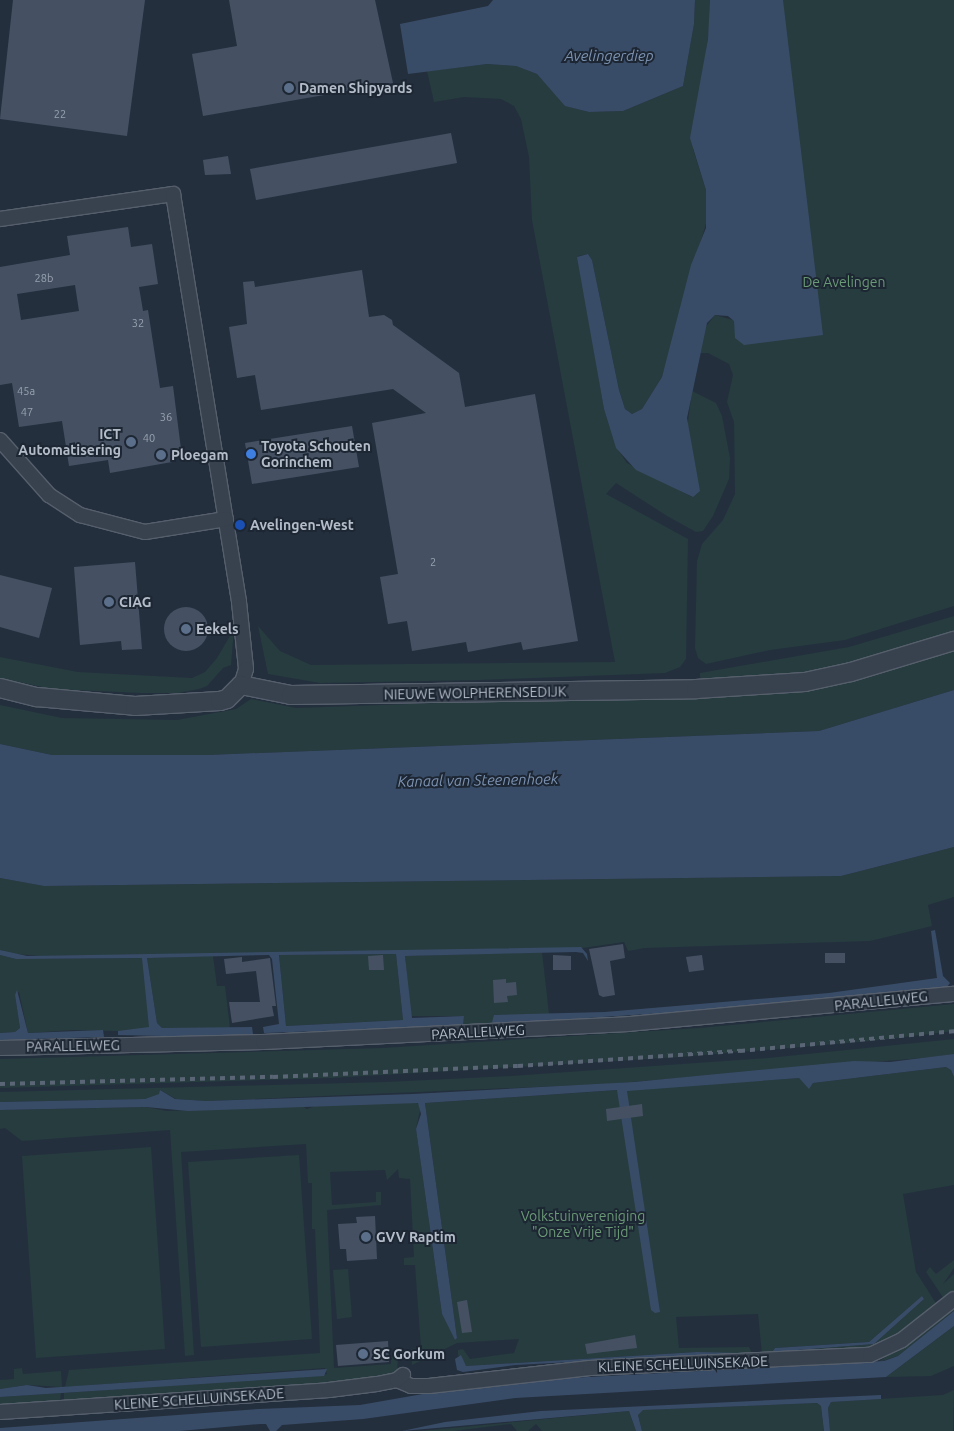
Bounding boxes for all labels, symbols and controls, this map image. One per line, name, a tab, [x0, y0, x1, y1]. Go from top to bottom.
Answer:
water label: Avelingerdiep	[564, 47, 654, 65]
place label: Damen Shipyards	[299, 80, 412, 96]
marker: Damen Shipyards	[283, 82, 295, 94]
house number: 22	[54, 107, 66, 121]
house number: 28b	[35, 271, 53, 285]
park label: De Avelingen	[802, 274, 886, 290]
house number: 32	[132, 316, 144, 330]
house number: 45a	[17, 384, 35, 398]
house number: 47	[21, 405, 33, 419]
house number: 36	[160, 410, 172, 424]
place label: ICT Automatisering	[18, 426, 121, 458]
house number: 40	[143, 431, 155, 445]
marker: ICT Automatisering	[125, 436, 137, 448]
place label: Toyota Schouten Gorinchem	[261, 438, 371, 471]
place label: Ploegam	[171, 447, 229, 463]
marker: Toyota Schouten Gorinchem	[245, 448, 257, 460]
marker: Ploegam	[155, 449, 167, 461]
place label: Avelingen-West	[250, 517, 354, 533]
marker: Avelingen-West	[234, 519, 246, 531]
house number: 2	[430, 555, 436, 569]
place label: CIAG	[119, 594, 151, 610]
marker: CIAG	[103, 596, 115, 608]
place label: Eekels	[196, 621, 239, 637]
marker: Eekels	[180, 623, 192, 635]
street label: NIEUWE WOLPHERENSEDIJK	[384, 683, 566, 703]
water label: Kanaal van Steenenhoek	[397, 770, 559, 790]
street label: PARALLELWEG	[834, 988, 928, 1014]
street label: PARALLELWEG	[431, 1021, 525, 1043]
street label: PARALLELWEG	[26, 1037, 120, 1055]
park label: Volkstuinvereniging "Onze Vrije Tijd"	[521, 1208, 645, 1240]
place label: GVV Raptim	[376, 1229, 456, 1245]
marker: GVV Raptim	[360, 1231, 372, 1243]
place label: SC Gorkum	[373, 1346, 445, 1362]
marker: SC Gorkum	[357, 1348, 369, 1360]
street label: KLEINE SCHELLUINSEKADE	[598, 1353, 768, 1375]
street label: KLEINE SCHELLUINSEKADE	[114, 1385, 284, 1413]

